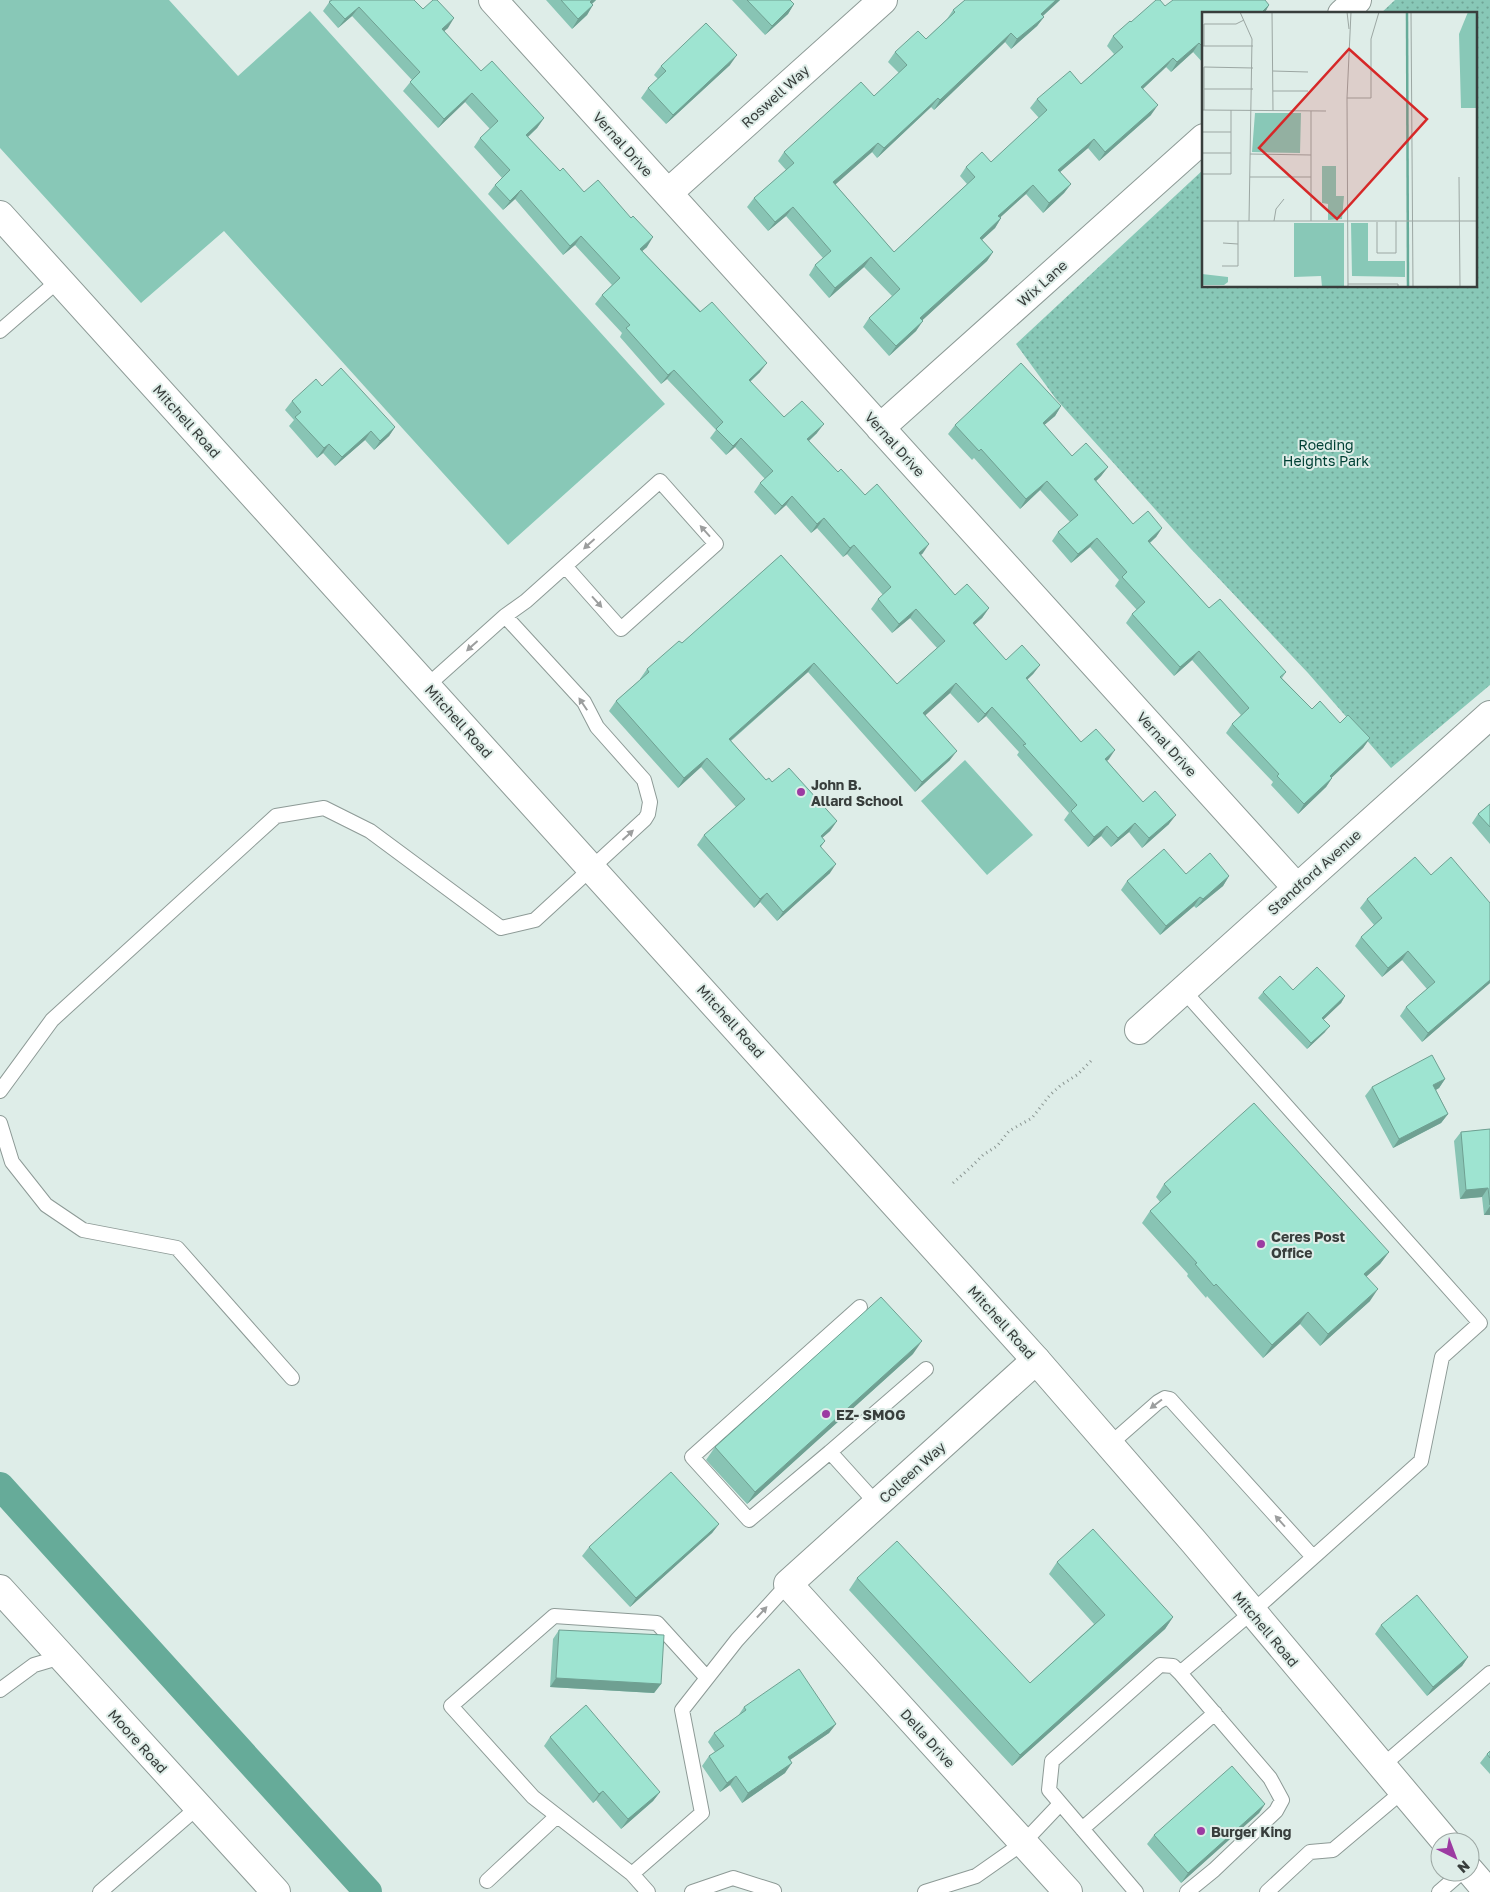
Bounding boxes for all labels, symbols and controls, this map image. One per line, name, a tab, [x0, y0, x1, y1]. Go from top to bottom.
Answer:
inset map	[1202, 12, 1478, 288]
street label: Roswell Way	[738, 61, 813, 131]
street label: Vernal Drive	[589, 108, 657, 180]
street label: Wix Lane	[1014, 256, 1070, 310]
street label: Mitchell Road	[150, 381, 224, 461]
street label: Vernal Drive	[861, 408, 929, 480]
park label: Roeding Heights Park	[1283, 436, 1369, 469]
one-way arrow	[699, 526, 711, 538]
one-way arrow	[583, 538, 595, 549]
one-way arrow	[591, 596, 603, 608]
one-way arrow	[465, 640, 478, 651]
street label: Mitchell Road	[422, 681, 496, 761]
one-way arrow	[579, 697, 588, 710]
street label: Vernal Drive	[1133, 708, 1201, 780]
place label: John B. Allard School	[811, 776, 903, 809]
marker: John B. Allard School	[795, 786, 807, 798]
street label: Standford Avenue	[1264, 826, 1364, 918]
one-way arrow	[621, 830, 634, 841]
street label: Mitchell Road	[694, 981, 768, 1061]
place label: Ceres Post Office	[1271, 1228, 1345, 1261]
marker: Ceres Post Office	[1255, 1238, 1267, 1250]
street label: Mitchell Road	[965, 1282, 1039, 1362]
one-way arrow	[1150, 1399, 1163, 1410]
place label: EZ- SMOG	[836, 1406, 905, 1423]
marker: EZ- SMOG	[820, 1408, 832, 1420]
street label: Colleen Way	[875, 1438, 949, 1506]
one-way arrow	[1274, 1516, 1286, 1528]
street label: Mitchell Road	[1230, 1588, 1302, 1670]
one-way arrow	[757, 1606, 768, 1618]
street label: Della Drive	[897, 1705, 959, 1771]
street label: Moore Road	[105, 1706, 171, 1776]
place label: Burger King	[1211, 1823, 1291, 1840]
marker: Burger King	[1195, 1825, 1207, 1837]
north arrow	[1430, 1832, 1480, 1882]
text: N	[1454, 1857, 1474, 1877]

